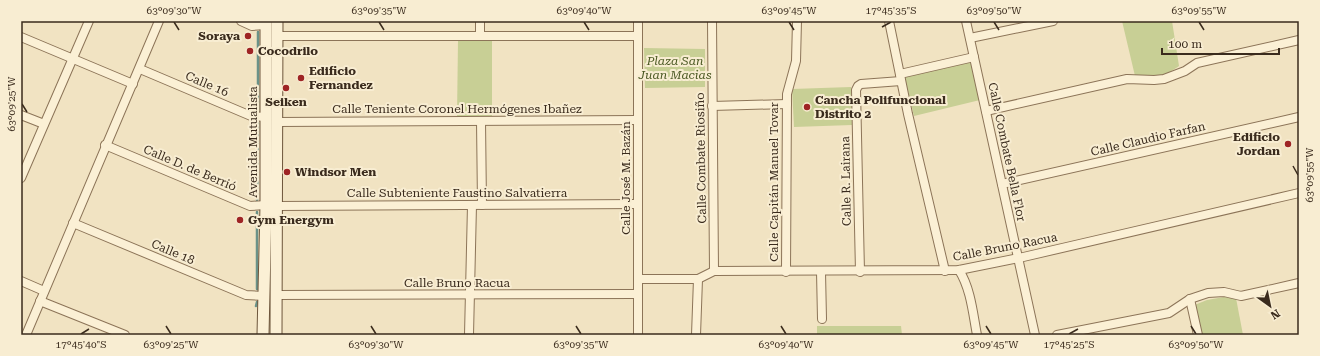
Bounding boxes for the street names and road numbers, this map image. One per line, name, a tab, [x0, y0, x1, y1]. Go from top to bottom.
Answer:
street label: Calle 16	[183, 69, 231, 99]
street label: Calle Combate Bella Flor	[985, 81, 1029, 223]
street label: Avenida Mutualista	[246, 86, 260, 198]
street label: Calle Combate Riosiño	[693, 92, 709, 224]
street label: Calle Teniente Coronel Hermógenes Ibañez	[332, 102, 582, 116]
street label: Calle Capitán Manuel Tovar	[767, 102, 781, 262]
street label: Calle Claudio Farfan	[1089, 119, 1207, 159]
street label: Calle José M. Bazán	[619, 121, 633, 235]
street label: Calle R. Lairana	[838, 135, 854, 226]
street label: Calle D. de Berrió	[141, 142, 239, 194]
street label: Calle Subteniente Faustino Salvatierra	[347, 186, 568, 200]
street label: Calle Bruno Racua	[952, 230, 1059, 264]
street label: Calle 18	[149, 237, 197, 267]
street label: Calle Bruno Racua	[404, 276, 511, 290]

